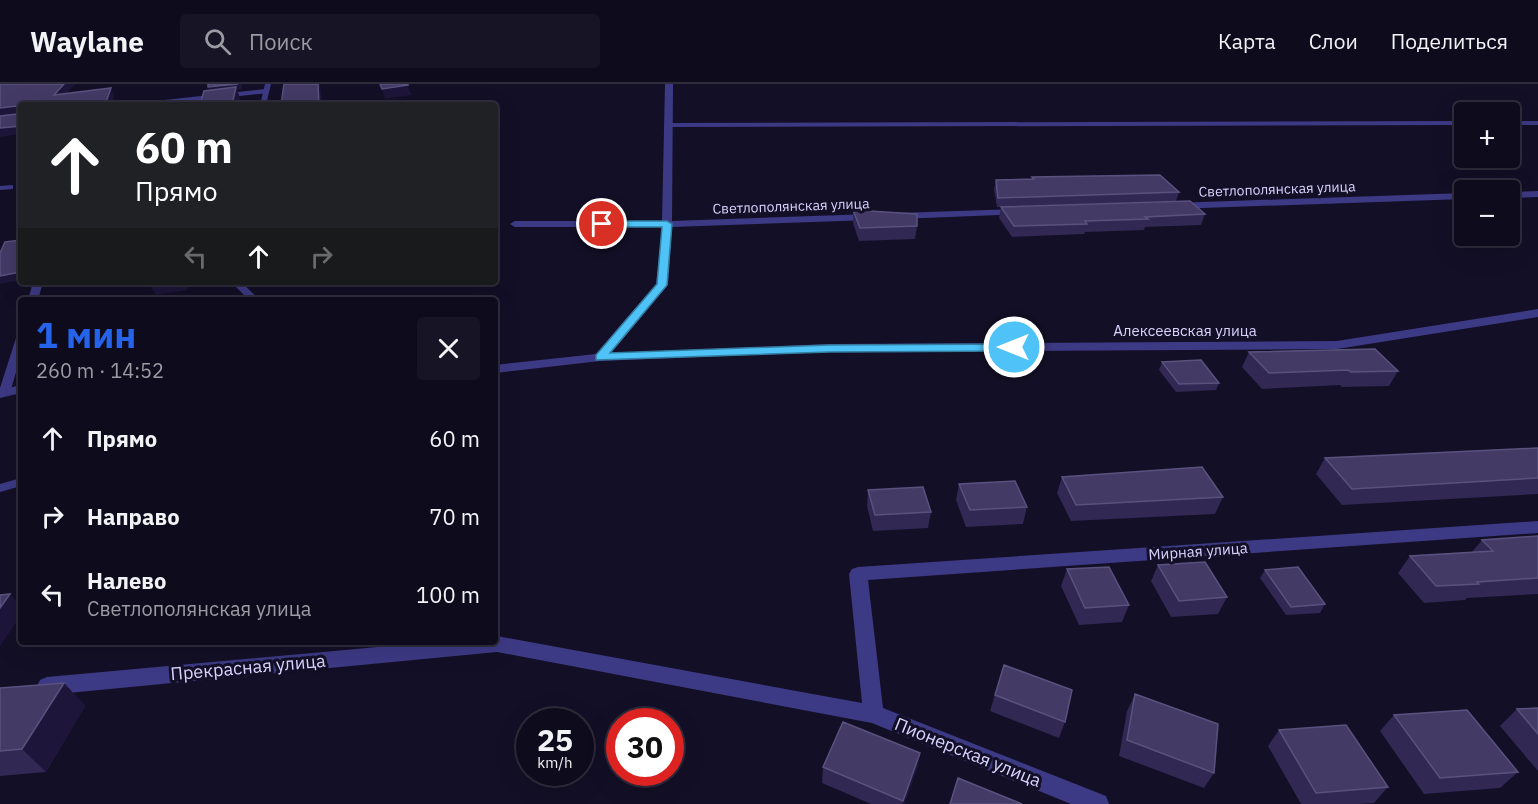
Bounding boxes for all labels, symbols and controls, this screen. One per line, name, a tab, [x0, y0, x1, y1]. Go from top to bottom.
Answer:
search box	[180, 14, 600, 68]
text: Waylane	[30, 23, 144, 60]
icon: search	[201, 25, 234, 58]
text: Поиск	[249, 27, 313, 56]
text: Карта	[1218, 27, 1276, 55]
text: Слои	[1309, 27, 1358, 55]
text: Поделиться	[1391, 27, 1508, 55]
map controls	[1454, 102, 1520, 246]
button: +	[1454, 102, 1520, 168]
text: 60 m	[135, 120, 233, 175]
icon: ahead	[36, 126, 114, 204]
text: Прямо	[135, 173, 218, 208]
street label: Светлополянская улица	[1198, 177, 1356, 201]
button: −	[1454, 180, 1520, 246]
street label: Светлополянская улица	[712, 194, 870, 218]
pin	[576, 198, 627, 249]
icon: arrive	[585, 207, 618, 240]
icon: left	[179, 240, 212, 273]
icon: ahead	[242, 240, 275, 273]
icon: right	[305, 240, 338, 273]
text: 1 мин	[36, 311, 136, 358]
position arrow	[982, 315, 1046, 379]
button: close	[417, 317, 480, 380]
street label: Алексеевская улица	[1113, 321, 1257, 340]
text: 260 m · 14:52	[36, 357, 164, 384]
icon: ahead	[36, 422, 69, 455]
text: Прямо	[87, 424, 157, 453]
text: 60 m	[429, 424, 480, 453]
icon: right	[36, 500, 69, 533]
text: Направо	[87, 502, 180, 531]
text: 70 m	[429, 502, 480, 531]
street label: Мирная улица	[1148, 538, 1248, 564]
text: Налево	[87, 566, 166, 595]
icon: left	[36, 578, 69, 611]
text: 100 m	[416, 580, 480, 609]
text: Светлополянская улица	[87, 595, 311, 622]
street label: Прекрасная улица	[169, 649, 327, 685]
speed limit sign: 30	[606, 708, 684, 786]
street label: Пионерская улица	[891, 712, 1045, 792]
text: 25	[537, 720, 573, 759]
text: km/h	[537, 753, 573, 772]

